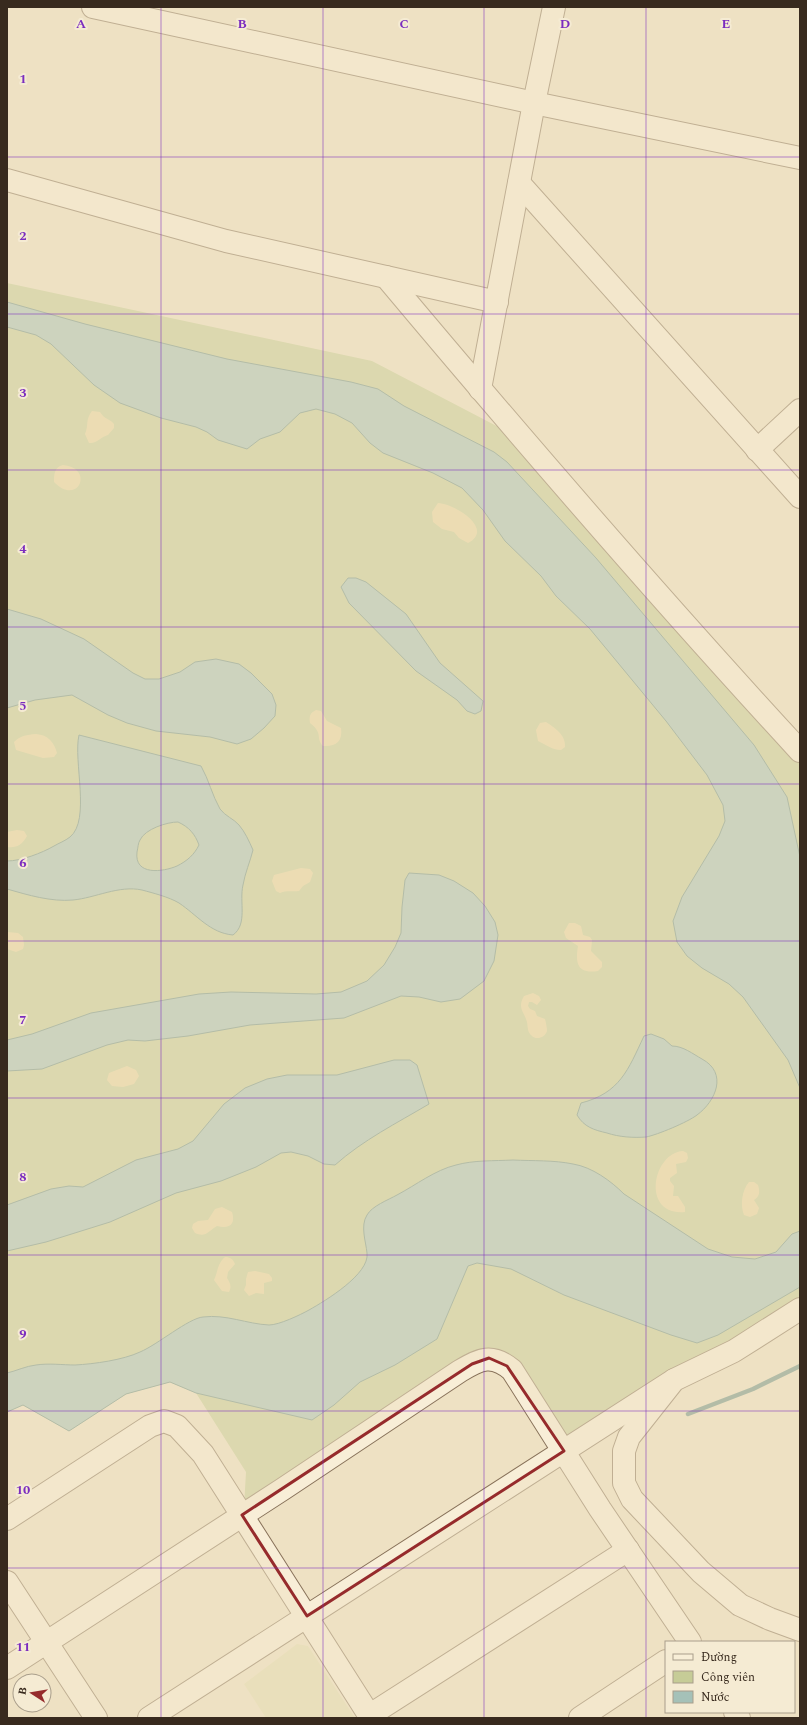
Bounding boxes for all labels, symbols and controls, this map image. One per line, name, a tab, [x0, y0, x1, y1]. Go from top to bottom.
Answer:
text: A	[76, 14, 86, 34]
text: B	[237, 14, 247, 34]
text: C	[399, 14, 409, 34]
text: D	[560, 14, 570, 34]
text: E	[722, 14, 731, 34]
text: 1	[19, 69, 27, 89]
text: 2	[19, 226, 27, 246]
text: 3	[19, 383, 27, 403]
text: 4	[19, 539, 27, 559]
text: 5	[19, 696, 27, 716]
text: 6	[19, 853, 27, 873]
text: 7	[19, 1010, 27, 1030]
text: 8	[19, 1167, 27, 1187]
text: 9	[19, 1324, 27, 1344]
text: 10	[16, 1480, 30, 1500]
text: 11	[16, 1637, 30, 1657]
legend	[665, 1641, 795, 1713]
text: Đường	[701, 1648, 737, 1667]
text: Công viên	[701, 1668, 755, 1687]
north arrow	[12, 1673, 52, 1713]
text: B	[14, 1685, 32, 1697]
text: Nước	[701, 1688, 730, 1707]

